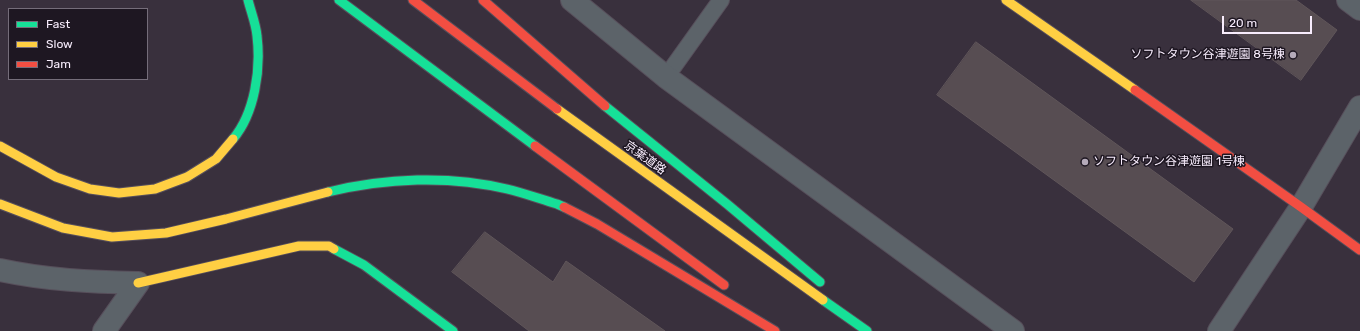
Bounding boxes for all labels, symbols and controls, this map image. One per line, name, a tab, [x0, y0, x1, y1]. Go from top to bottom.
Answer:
legend	[8, 8, 148, 80]
scale bar	[1224, 8, 1314, 34]
text: 20 m	[1229, 16, 1257, 30]
text: Fast	[46, 17, 70, 31]
text: Slow	[46, 37, 73, 51]
place label: ソフトタウン谷津遊園 8号棟	[1130, 48, 1285, 62]
marker: ソフトタウン谷津遊園 8号棟	[1288, 50, 1298, 60]
text: Jam	[46, 57, 71, 71]
street label: 京葉道路	[621, 138, 669, 178]
place label: ソフトタウン谷津遊園 1号棟	[1093, 155, 1245, 169]
marker: ソフトタウン谷津遊園 1号棟	[1080, 157, 1090, 167]

